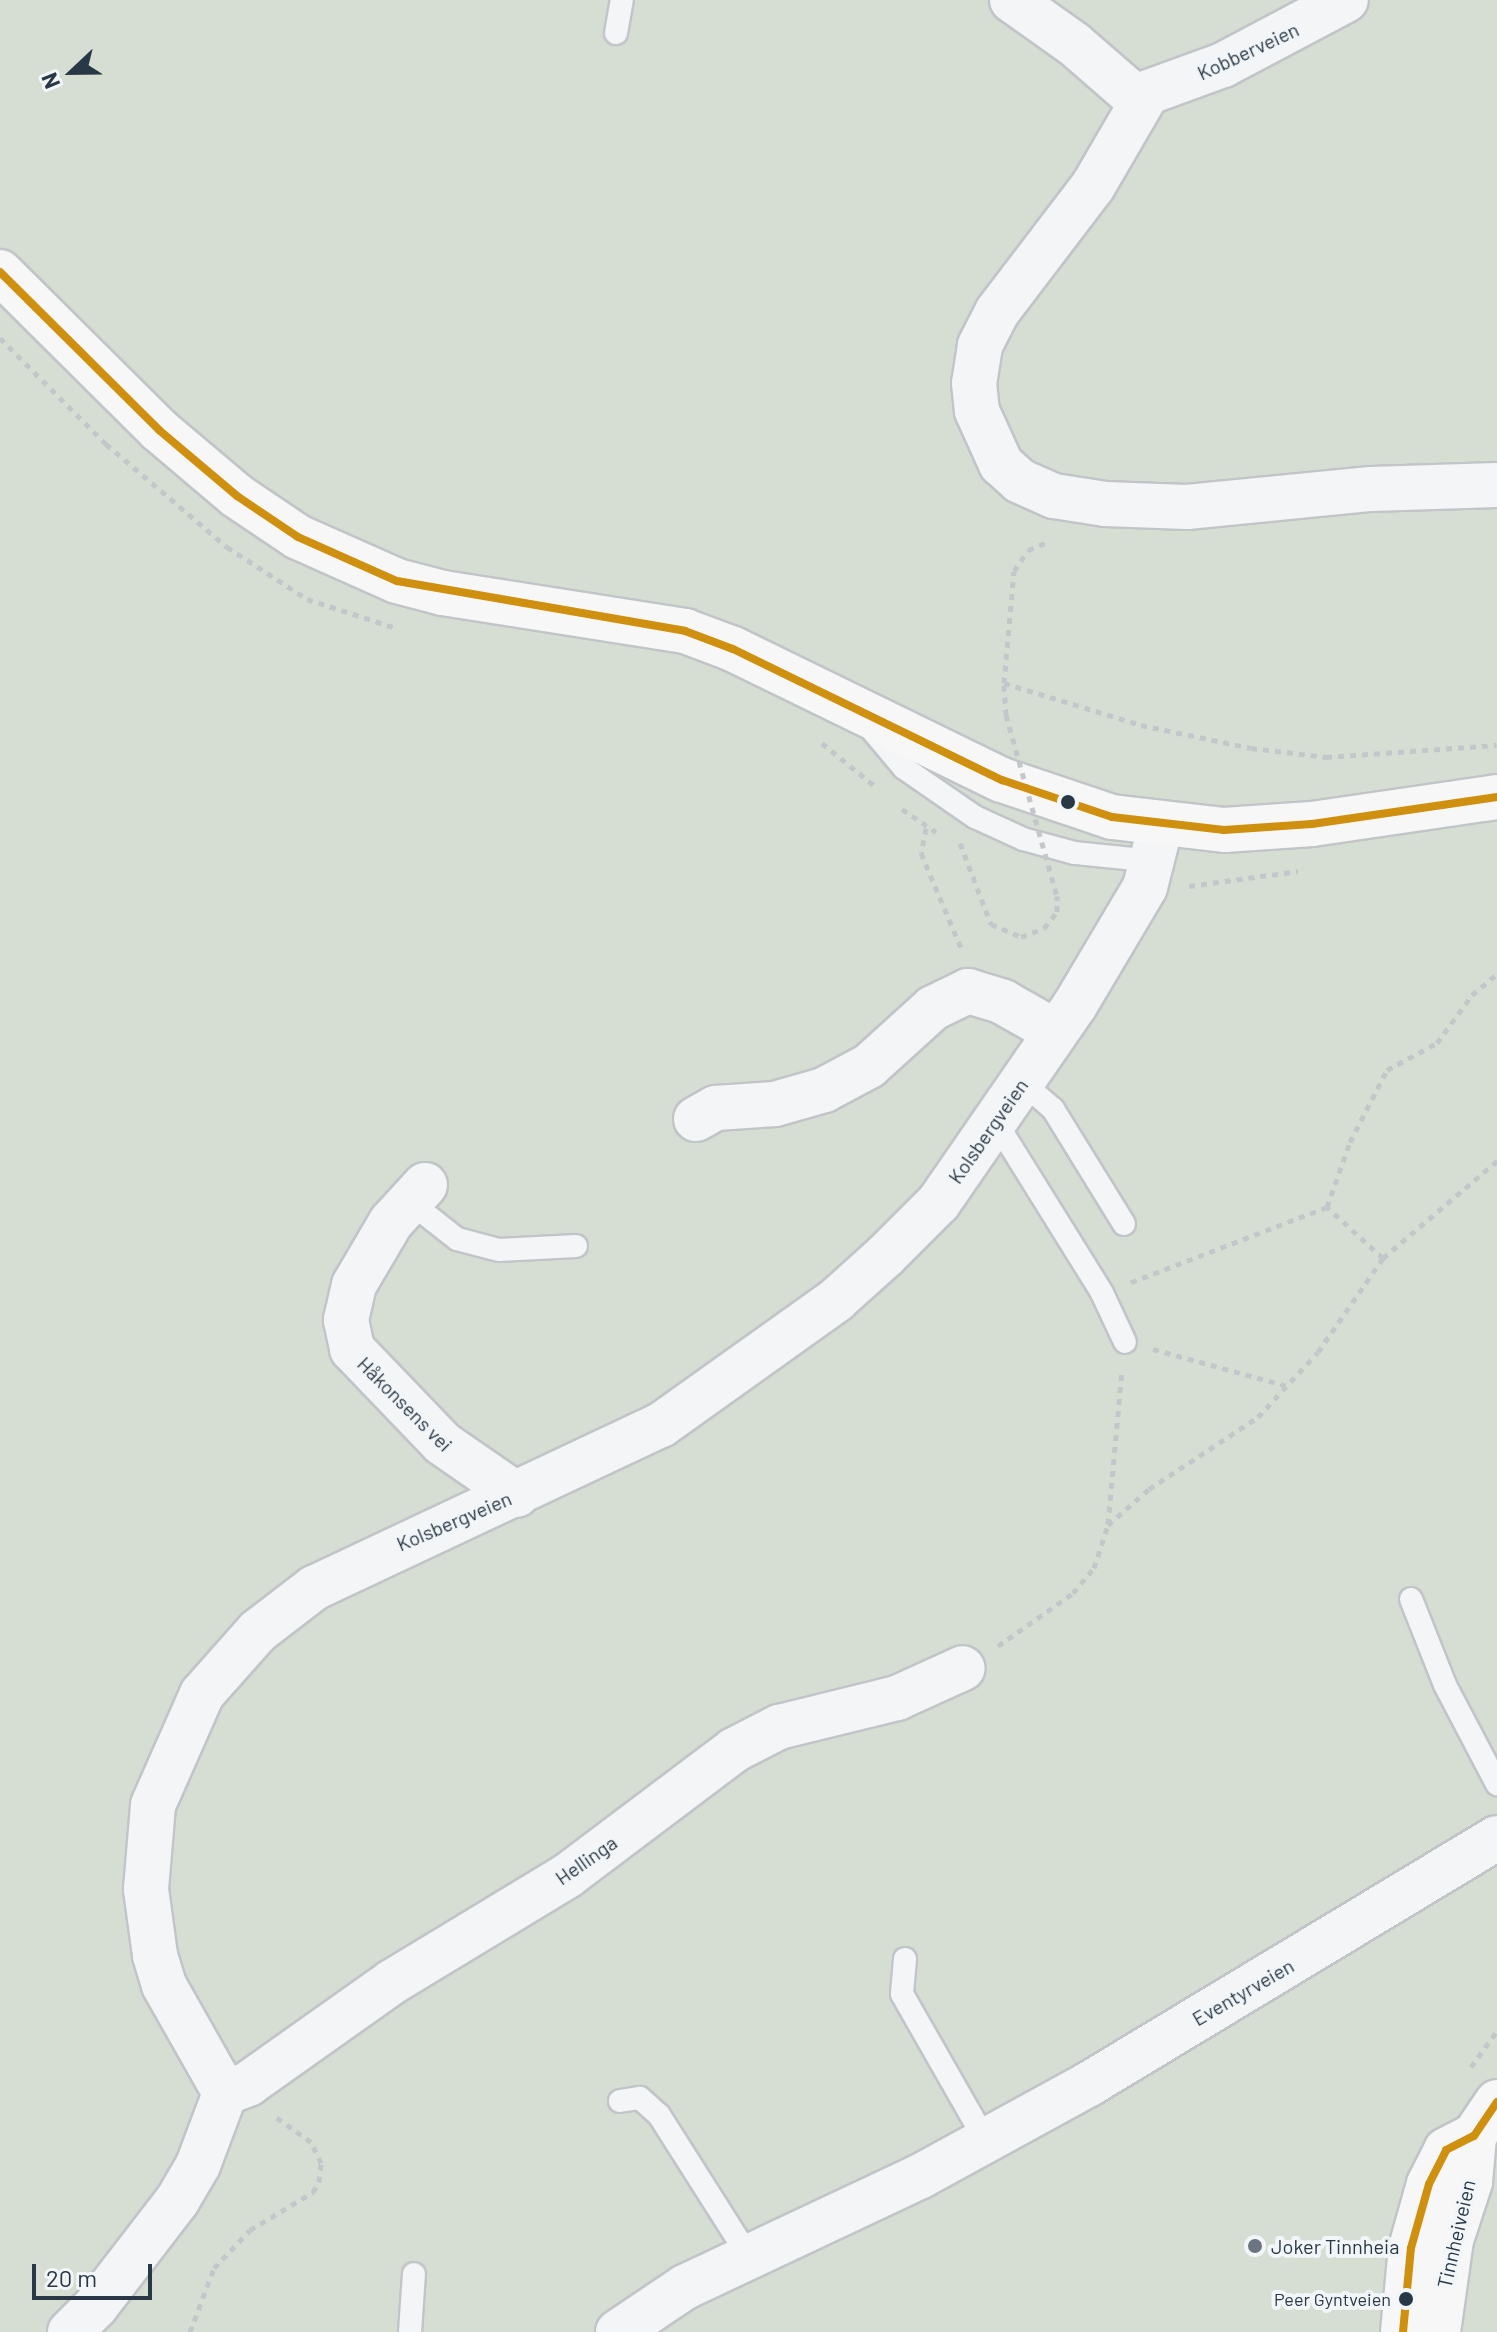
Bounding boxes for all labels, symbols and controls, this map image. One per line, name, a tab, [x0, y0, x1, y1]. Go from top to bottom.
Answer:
street label: Kobberveien	[1193, 17, 1303, 85]
north arrow	[32, 32, 112, 112]
text: N	[35, 69, 65, 93]
unlabelled marker	[1060, 794, 1076, 810]
street label: Kolsbergveien	[943, 1074, 1033, 1188]
street label: Håkonsens vei	[353, 1352, 457, 1456]
street label: Kolsbergveien	[393, 1486, 515, 1556]
street label: Hellinga	[551, 1830, 621, 1890]
street label: Eventyrveien	[1188, 1953, 1298, 2031]
street label: Tinnheiveien	[1432, 2177, 1480, 2291]
place label: Joker Tinnheia	[1271, 2234, 1399, 2258]
marker: Joker Tinnheia	[1246, 2237, 1264, 2255]
scale bar	[36, 2248, 156, 2298]
text: 20 m	[46, 2263, 97, 2292]
place label: Peer Gyntveien	[1274, 2288, 1391, 2310]
marker: Peer Gyntveien	[1398, 2291, 1414, 2307]

